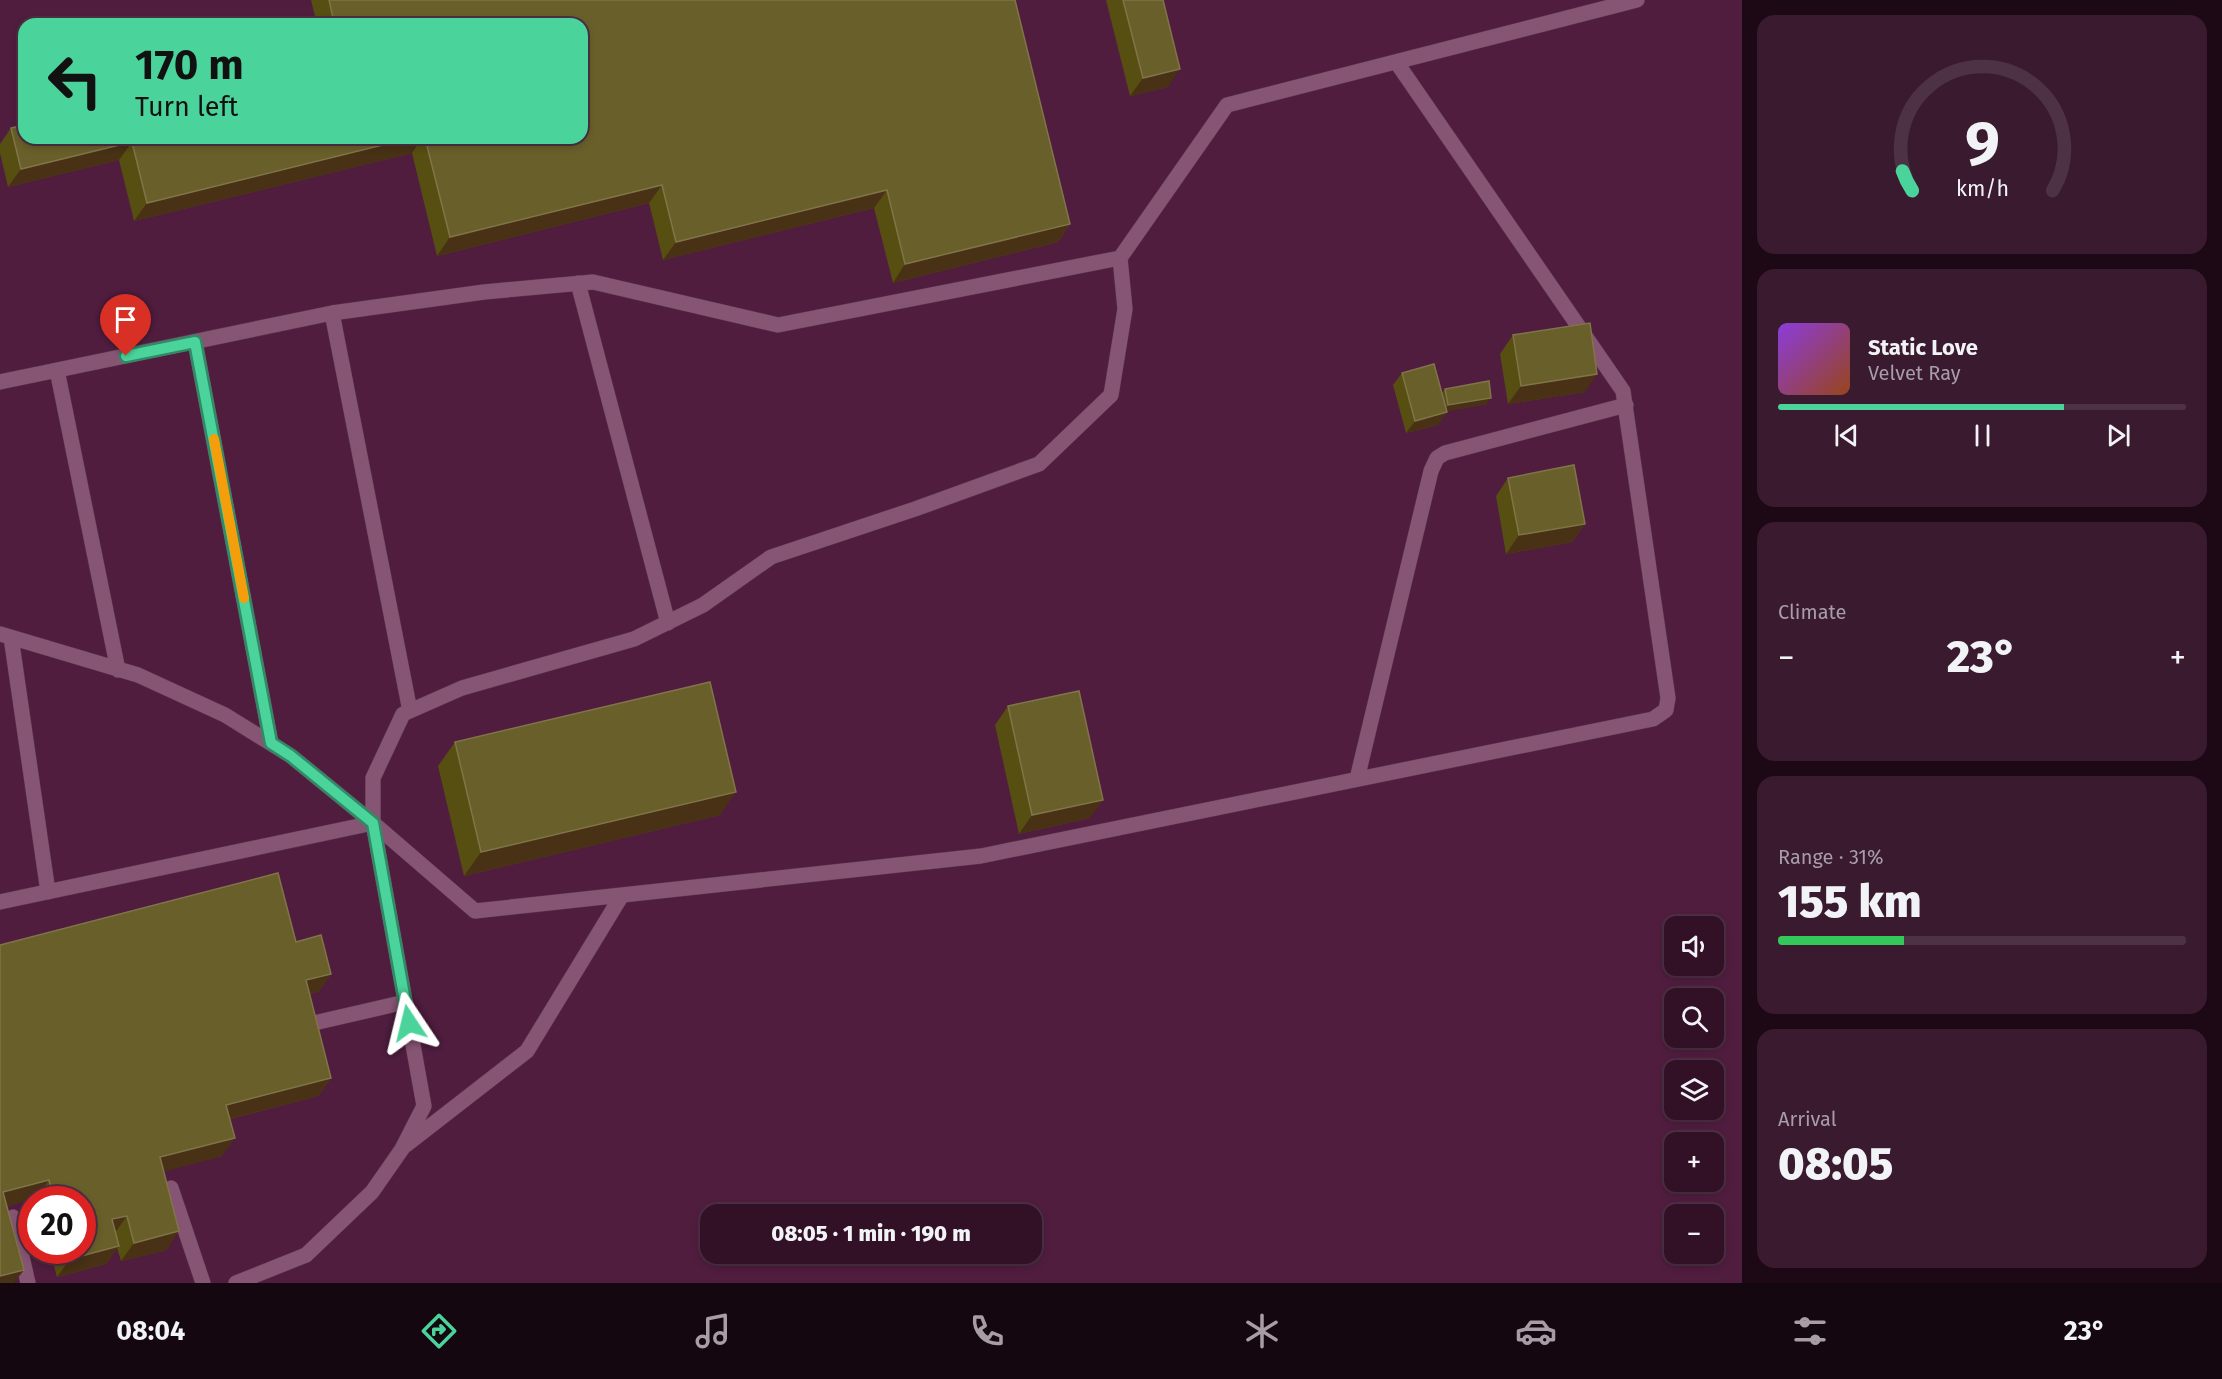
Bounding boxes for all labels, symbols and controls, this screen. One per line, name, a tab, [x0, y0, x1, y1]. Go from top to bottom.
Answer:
text: 170 m	[135, 40, 244, 90]
icon: left	[36, 42, 114, 120]
text: Turn left	[135, 91, 238, 123]
text: 9	[1965, 107, 1999, 182]
text: km/h	[1955, 177, 2009, 203]
pin	[100, 294, 151, 356]
icon: arrive	[109, 303, 142, 336]
text: Static Love	[1868, 334, 1978, 361]
text: Velvet Ray	[1868, 361, 1961, 385]
icon: previous	[1830, 419, 1863, 452]
icon: pause	[1966, 419, 1999, 452]
icon: next	[2102, 419, 2135, 452]
text: Climate	[1778, 600, 1846, 624]
text: 23°	[1947, 630, 2017, 684]
text: −	[1778, 638, 1795, 678]
text: +	[2170, 638, 2186, 678]
text: Range · 31%	[1778, 845, 1884, 869]
text: 155 km	[1778, 875, 1922, 929]
map controls	[1664, 916, 1724, 1264]
button: sound	[1664, 916, 1724, 976]
button: search	[1664, 988, 1724, 1048]
position arrow	[377, 991, 441, 1055]
button: layers	[1664, 1060, 1724, 1120]
text: Arrival	[1778, 1107, 1837, 1131]
button: +	[1664, 1132, 1724, 1192]
text: 08:05	[1778, 1137, 1893, 1191]
speed limit sign: 20	[18, 1186, 96, 1264]
button: −	[1664, 1204, 1724, 1264]
text: 08:05 · 1 min · 190 m	[771, 1220, 971, 1247]
icon: directions	[418, 1310, 460, 1352]
icon: music	[692, 1310, 734, 1352]
icon: phone	[966, 1310, 1008, 1352]
icon: climate	[1241, 1310, 1283, 1352]
icon: car	[1515, 1310, 1557, 1352]
icon: filters	[1789, 1310, 1831, 1352]
text: 08:04	[116, 1315, 185, 1347]
text: 23°	[2064, 1315, 2106, 1347]

